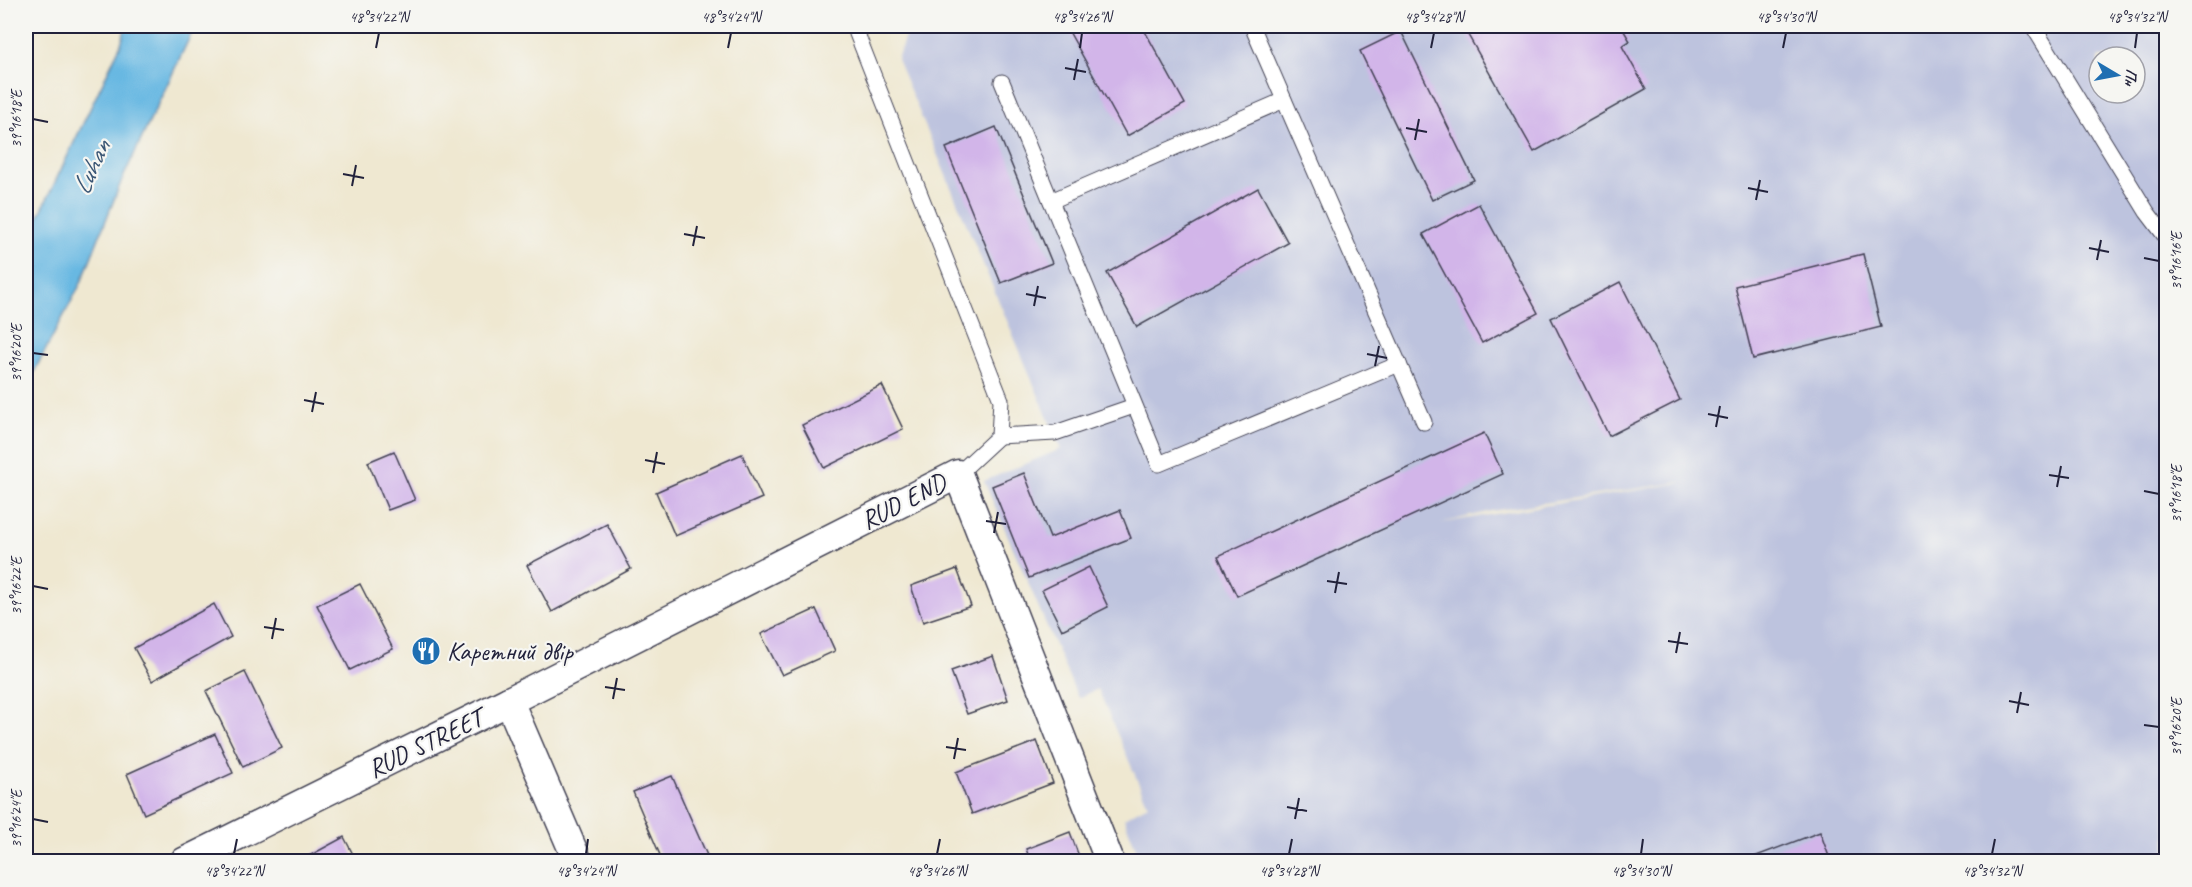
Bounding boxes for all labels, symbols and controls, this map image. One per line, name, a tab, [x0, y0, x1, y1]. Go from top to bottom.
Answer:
text: 48°34'22"N	[349, 8, 412, 27]
text: 48°34'24"N	[701, 8, 764, 27]
text: 48°34'26"N	[1052, 8, 1115, 27]
text: 48°34'28"N	[1404, 8, 1467, 27]
text: 48°34'30"N	[1756, 8, 1819, 27]
text: 48°34'32"N	[2107, 8, 2170, 27]
north arrow	[2087, 45, 2147, 105]
text: Пн	[2119, 67, 2142, 88]
text: 39°16'18"E	[7, 88, 26, 148]
water label: Luhan	[64, 132, 119, 200]
text: 39°16'16"E	[2167, 230, 2186, 290]
text: 39°16'20"E	[7, 322, 26, 382]
text: 39°16'18"E	[2167, 463, 2186, 523]
street label: RUD END	[855, 465, 953, 537]
text: 39°16'22"E	[7, 555, 26, 615]
restaurant icon: Каретний двір	[410, 635, 442, 667]
place label: Каретний двір	[447, 635, 574, 668]
text: 39°16'20"E	[2167, 696, 2186, 756]
street label: RUD STREET	[362, 698, 495, 785]
text: 39°16'24"E	[7, 788, 26, 848]
text: 48°34'22"N	[204, 862, 267, 881]
text: 48°34'24"N	[556, 862, 619, 881]
text: 48°34'26"N	[907, 862, 970, 881]
text: 48°34'28"N	[1259, 862, 1322, 881]
text: 48°34'30"N	[1611, 862, 1674, 881]
text: 48°34'32"N	[1962, 862, 2025, 881]

